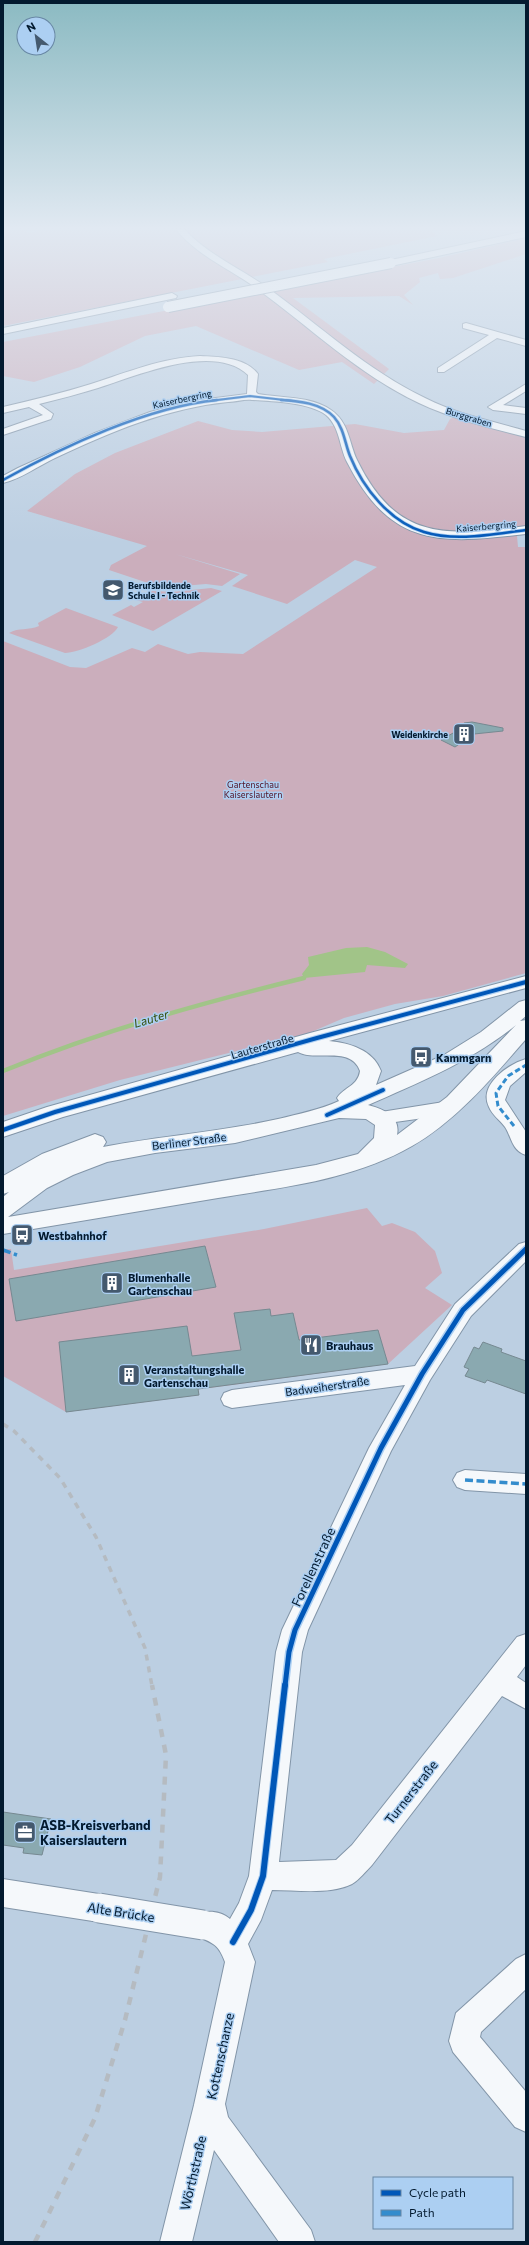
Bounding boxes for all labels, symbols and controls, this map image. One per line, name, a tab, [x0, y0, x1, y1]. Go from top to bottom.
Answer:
north arrow	[16, 16, 56, 56]
text: N	[24, 19, 38, 35]
street label: Kaiserbergring	[152, 387, 213, 411]
street label: Burggraben	[445, 405, 493, 429]
street label: Kaiserbergring	[456, 518, 516, 534]
school or university icon: Berufsbildende Schule I - Technik	[100, 577, 126, 603]
place label: Berufsbildende Schule I - Technik	[128, 580, 200, 601]
building icon: Weidenkirche	[451, 721, 477, 747]
place label: Weidenkirche	[391, 729, 448, 740]
park label: Gartenschau Kaiserslautern	[224, 779, 282, 800]
water label: Lauter	[132, 1006, 171, 1030]
street label: Lauterstraße	[229, 1031, 295, 1061]
bus stop icon: Kammgarn	[408, 1044, 434, 1070]
place label: Kammgarn	[436, 1051, 491, 1064]
street label: Berliner Straße	[151, 1130, 227, 1152]
bus stop icon: Westbahnhof	[9, 1222, 35, 1248]
place label: Westbahnhof	[38, 1229, 107, 1242]
building icon: Blumenhalle Gartenschau	[99, 1270, 125, 1296]
place label: Blumenhalle Gartenschau	[128, 1271, 192, 1297]
restaurant icon: Brauhaus	[298, 1332, 324, 1358]
place label: Brauhaus	[326, 1339, 373, 1352]
building icon: Veranstaltungshalle Gartenschau	[116, 1362, 142, 1388]
place label: Veranstaltungshalle Gartenschau	[144, 1363, 245, 1389]
street label: Badweiherstraße	[284, 1374, 370, 1398]
street label: Forellenstraße	[288, 1525, 338, 1609]
street label: Turnerstraße	[381, 1757, 441, 1827]
place label: ASB-Kreisverband Kaiserslautern	[40, 1817, 151, 1848]
office icon: ASB-Kreisverband Kaiserslautern	[12, 1819, 38, 1845]
street label: Alte Brücke	[86, 1899, 156, 1925]
street label: Kottenschanze	[203, 2011, 237, 2101]
street label: Wörthstraße	[177, 2134, 209, 2212]
legend	[373, 2177, 513, 2229]
text: Cycle path	[409, 2185, 466, 2199]
text: Path	[409, 2205, 435, 2219]

